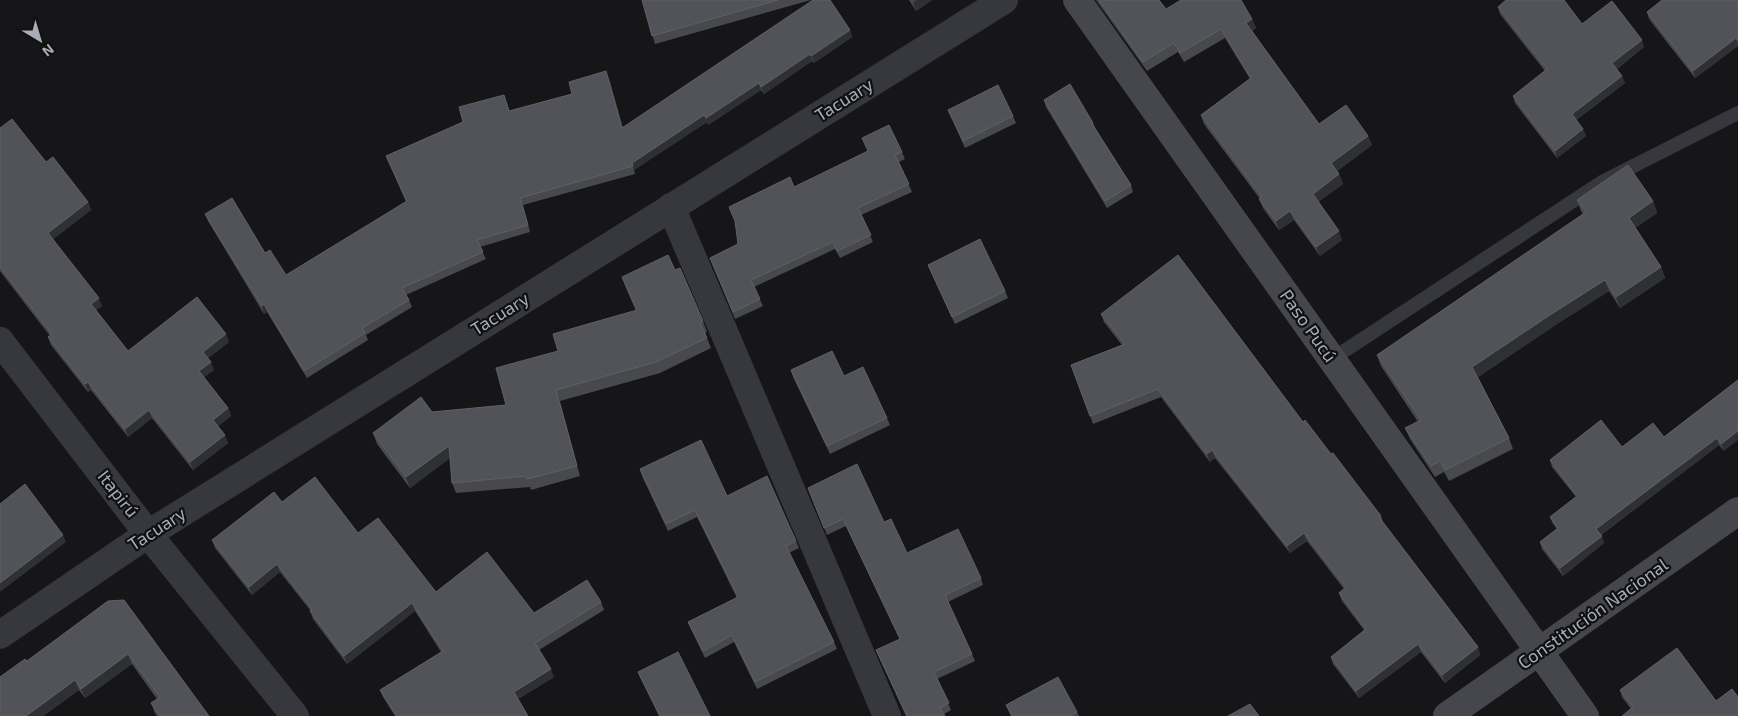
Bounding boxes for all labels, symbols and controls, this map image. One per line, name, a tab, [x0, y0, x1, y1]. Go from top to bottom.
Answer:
north arrow	[15, 15, 65, 65]
text: N	[39, 41, 58, 60]
street label: Tacuary	[810, 73, 877, 126]
street label: Paso Pucú	[1276, 285, 1342, 366]
street label: Tacuary	[466, 287, 533, 340]
street label: Itapirú	[94, 465, 144, 521]
street label: Tacuary	[123, 501, 190, 555]
street label: Constitución Nacional	[1513, 553, 1672, 673]

